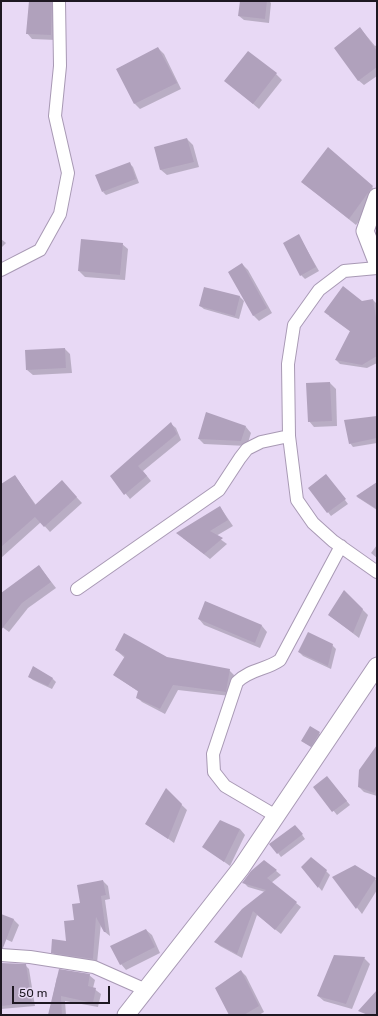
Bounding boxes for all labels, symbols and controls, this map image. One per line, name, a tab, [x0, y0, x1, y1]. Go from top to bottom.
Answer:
scale bar	[14, 978, 112, 1004]
text: 50 m	[19, 986, 47, 1000]

